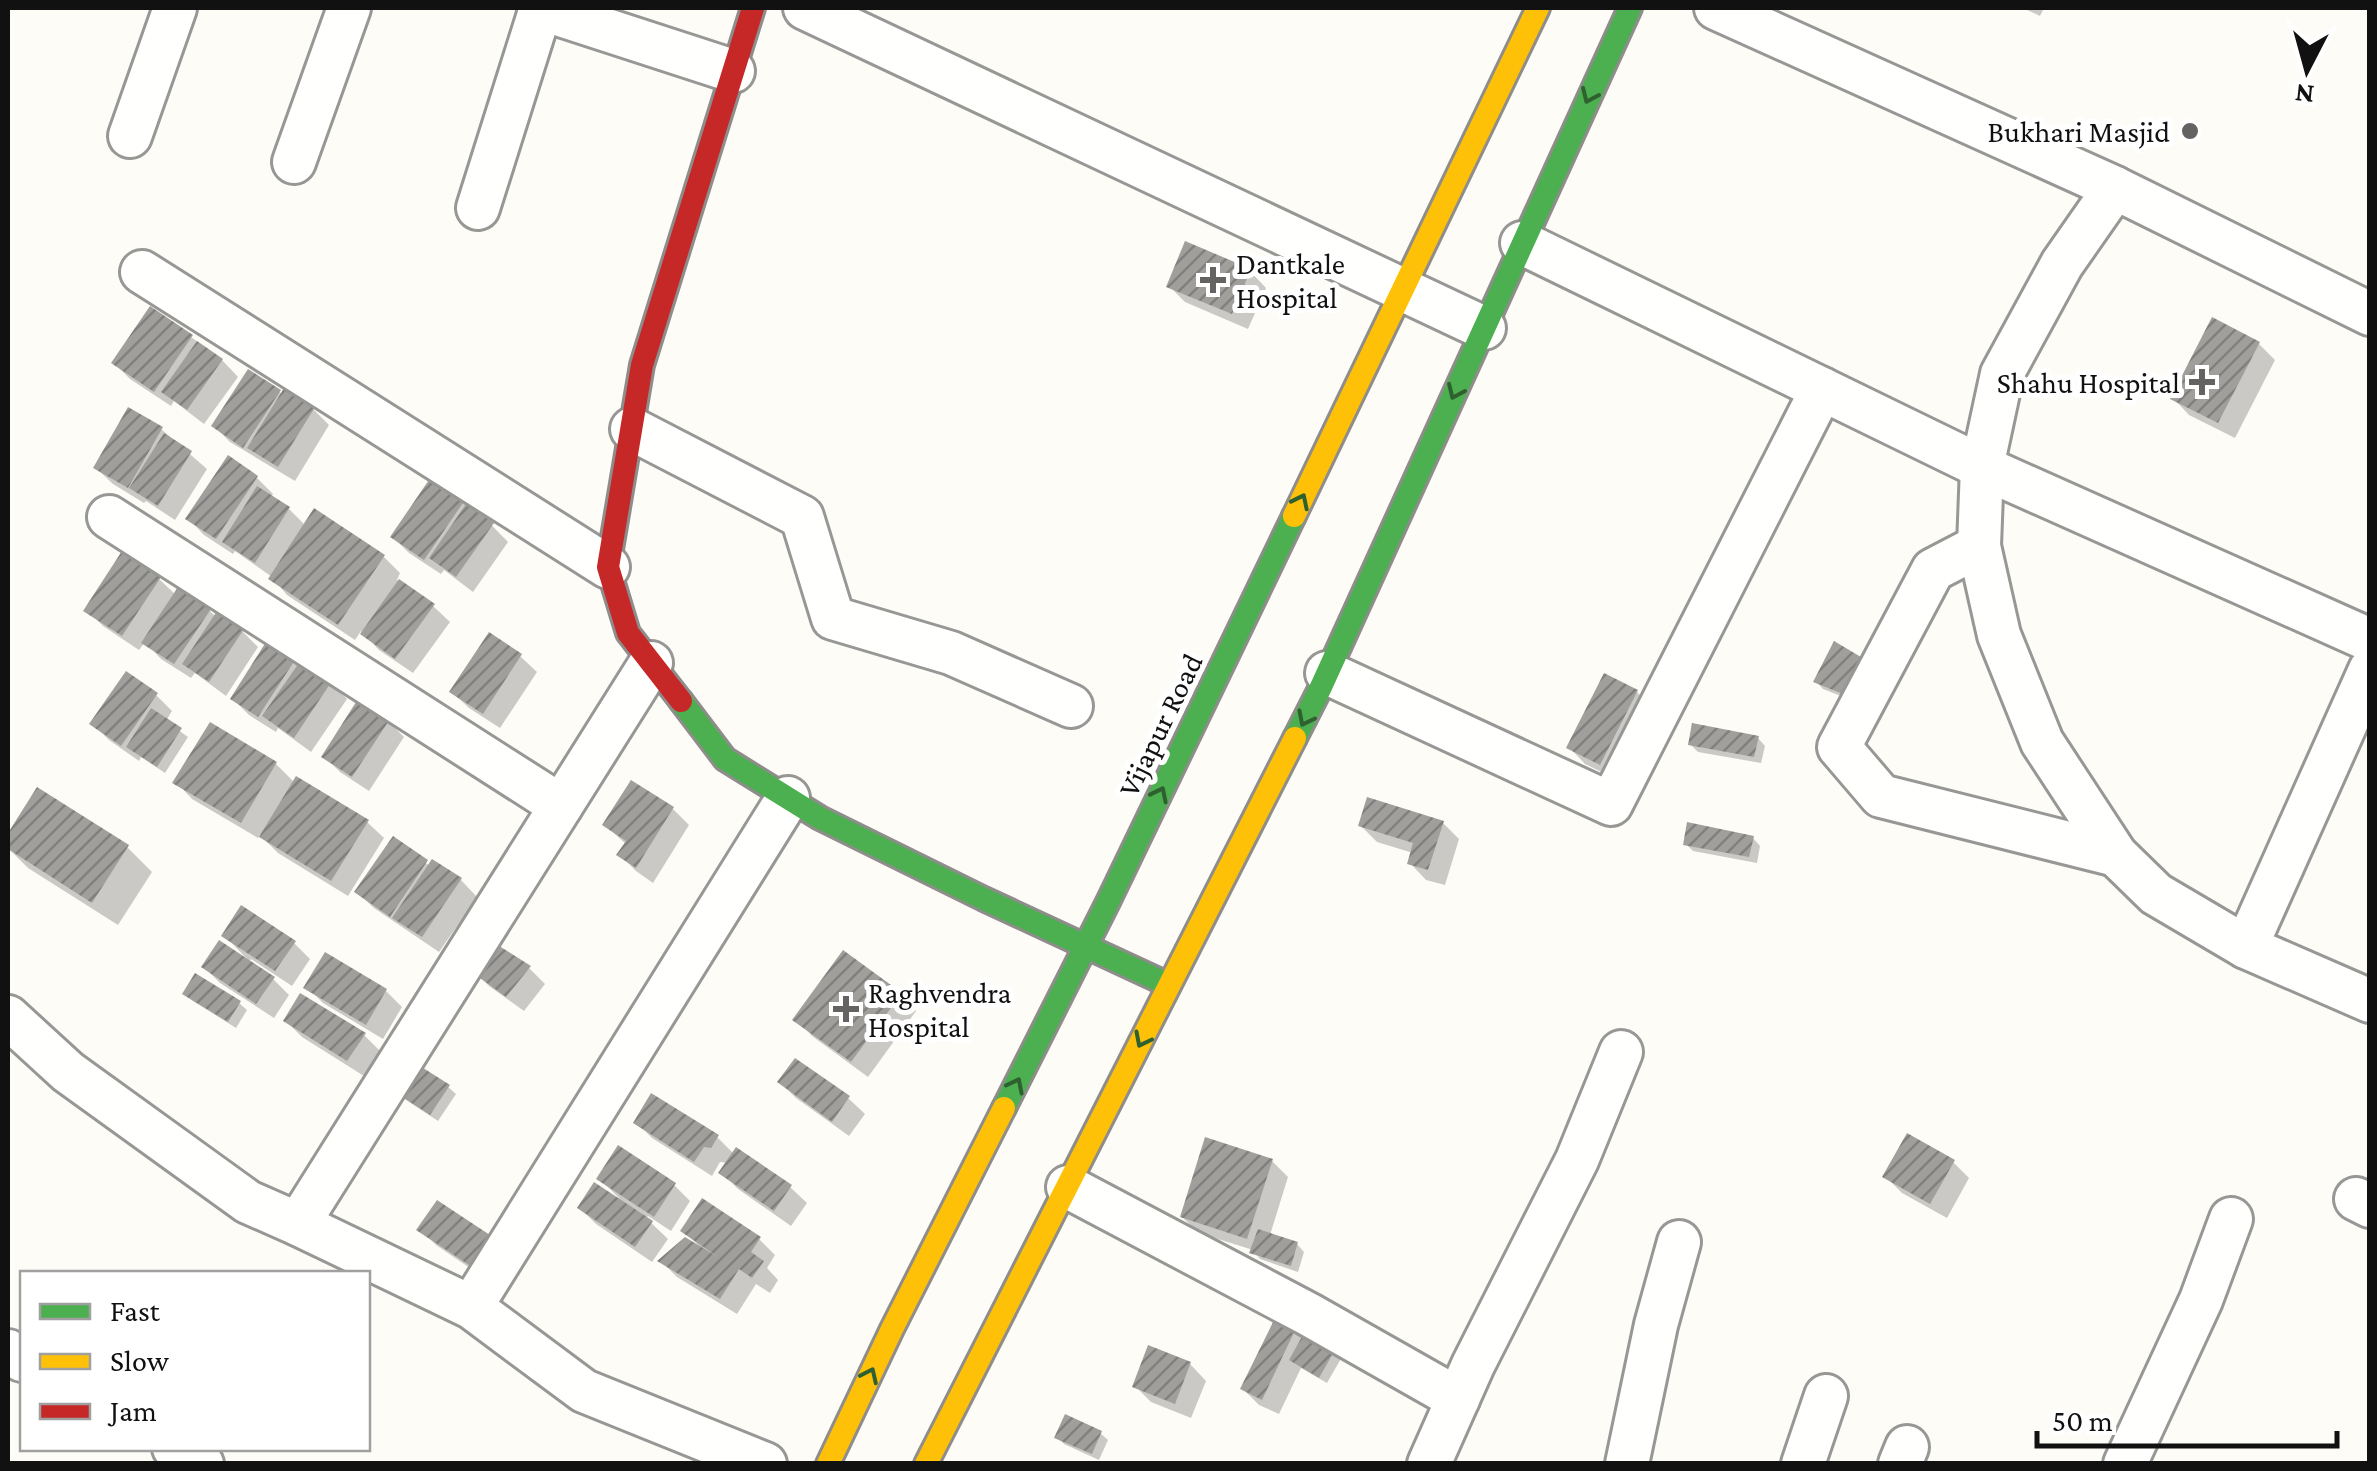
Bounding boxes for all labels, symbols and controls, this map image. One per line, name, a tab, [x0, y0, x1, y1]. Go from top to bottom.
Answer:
north arrow	[2257, 20, 2357, 120]
text: N	[2293, 78, 2316, 111]
one-way arrow	[1581, 86, 1601, 104]
place label: Bukhari Masjid	[1988, 115, 2170, 149]
marker: Bukhari Masjid	[2179, 120, 2201, 142]
place label: Dantkale Hospital	[1236, 247, 1345, 315]
marker: Dantkale Hospital	[1200, 267, 1226, 293]
place label: Shahu Hospital	[1997, 366, 2180, 400]
marker: Shahu Hospital	[2189, 369, 2215, 395]
one-way arrow	[1447, 382, 1467, 400]
one-way arrow	[1289, 493, 1309, 511]
street label: Vijapur Road	[1111, 648, 1210, 802]
one-way arrow	[1298, 709, 1317, 727]
one-way arrow	[1148, 786, 1168, 804]
place label: Raghvendra Hospital	[868, 976, 1012, 1044]
marker: Raghvendra Hospital	[833, 996, 859, 1022]
one-way arrow	[1134, 1030, 1154, 1048]
one-way arrow	[1004, 1077, 1024, 1095]
legend	[20, 1271, 370, 1451]
text: Fast	[110, 1294, 161, 1327]
text: Slow	[110, 1344, 170, 1377]
one-way arrow	[857, 1368, 877, 1386]
scale bar	[2037, 1386, 2337, 1448]
text: Jam	[107, 1394, 157, 1427]
text: 50 m	[2052, 1404, 2113, 1437]

